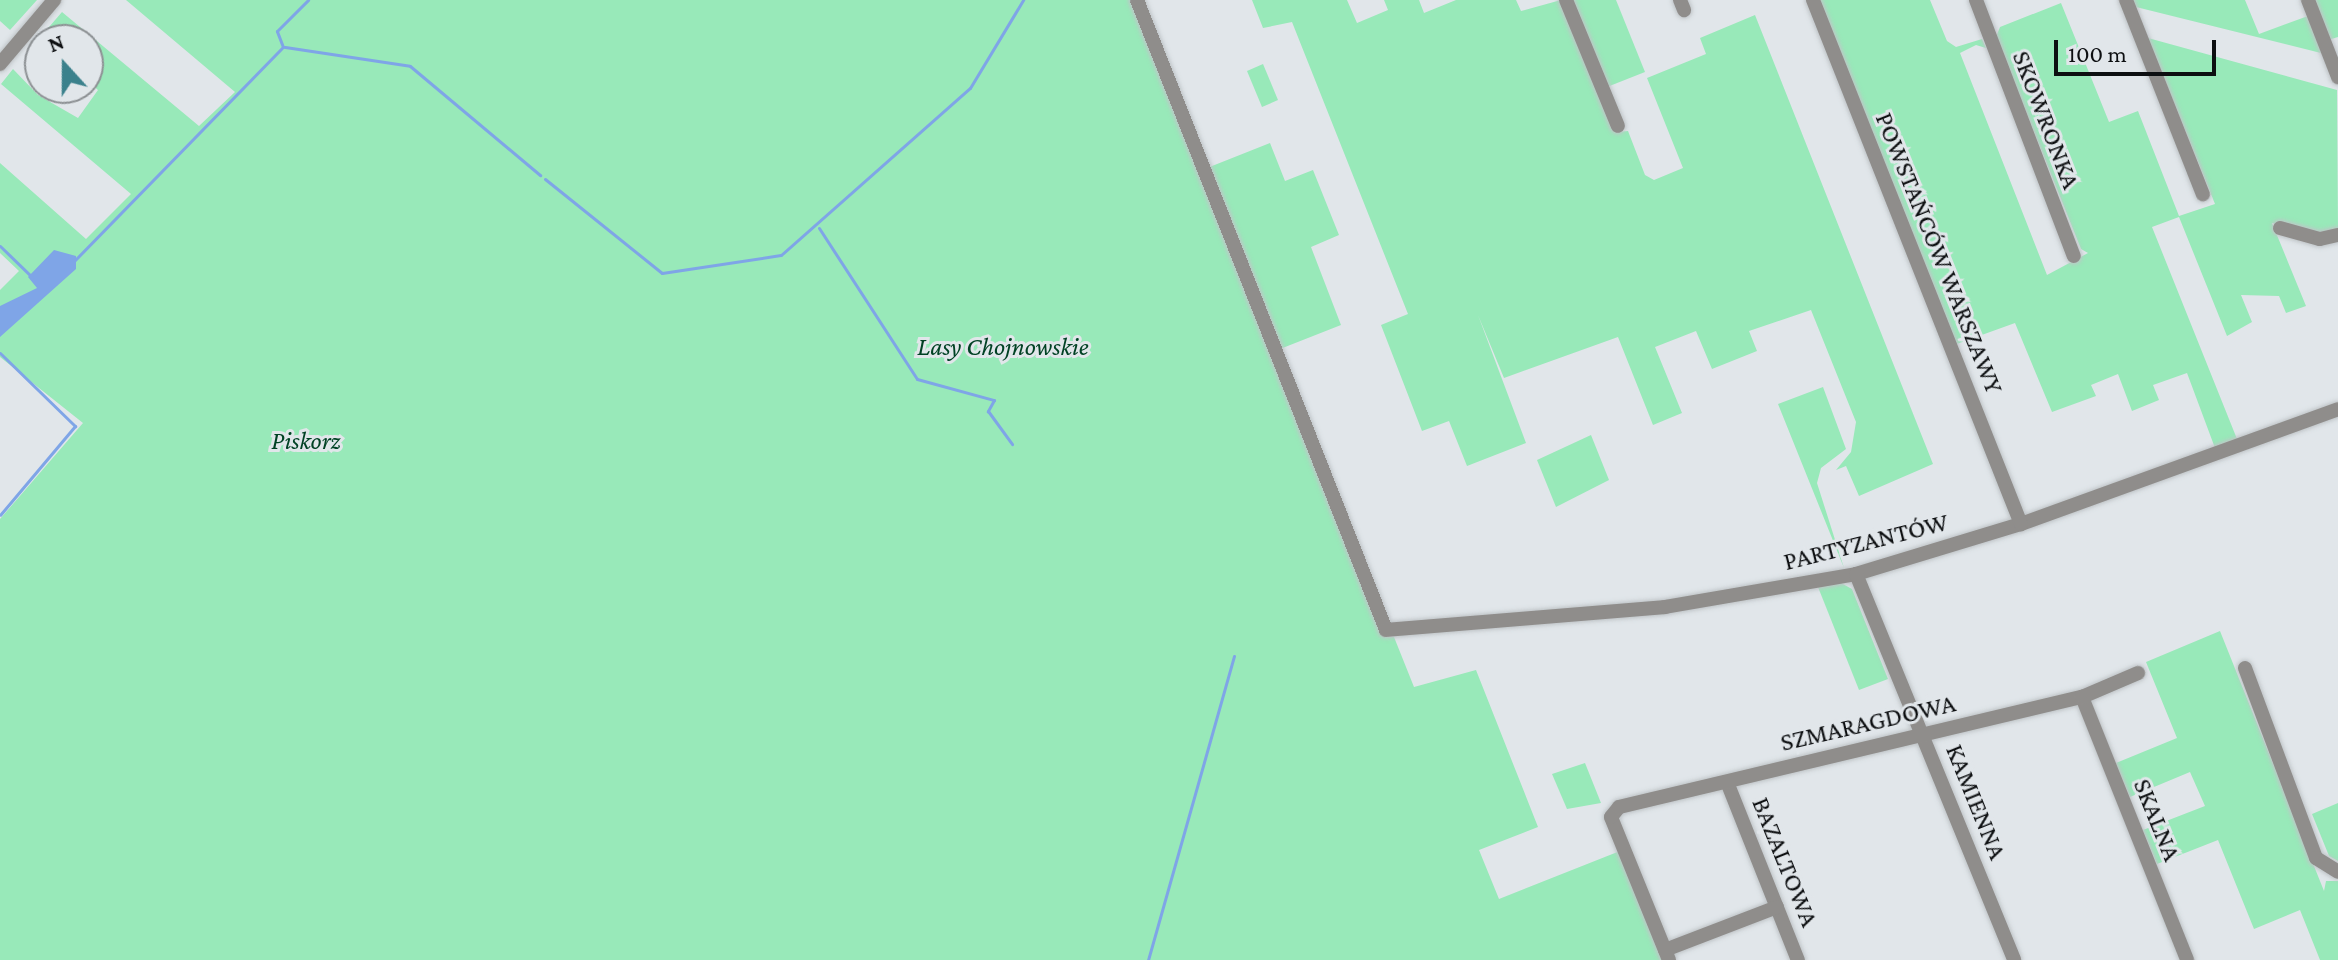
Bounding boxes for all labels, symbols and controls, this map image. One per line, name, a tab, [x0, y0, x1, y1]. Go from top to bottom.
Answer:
north arrow	[24, 24, 104, 104]
scale bar	[2058, 24, 2220, 74]
text: N	[44, 29, 67, 57]
text: 100 m	[2068, 40, 2127, 67]
street label: SKOWRONKA	[2005, 46, 2087, 194]
street label: POWSTAŃCÓW WARSZAWY	[1868, 108, 2010, 398]
park label: Lasy Chojnowskie	[917, 331, 1089, 363]
park label: Piskorz	[271, 425, 341, 457]
street label: PARTYZANTÓW	[1780, 506, 1952, 578]
street label: SZMARAGDOWA	[1777, 688, 1959, 758]
street label: KAMIENNA	[1939, 740, 2013, 864]
street label: SKALNA	[2126, 774, 2188, 866]
street label: BAZALTOWA	[1745, 793, 1825, 931]

